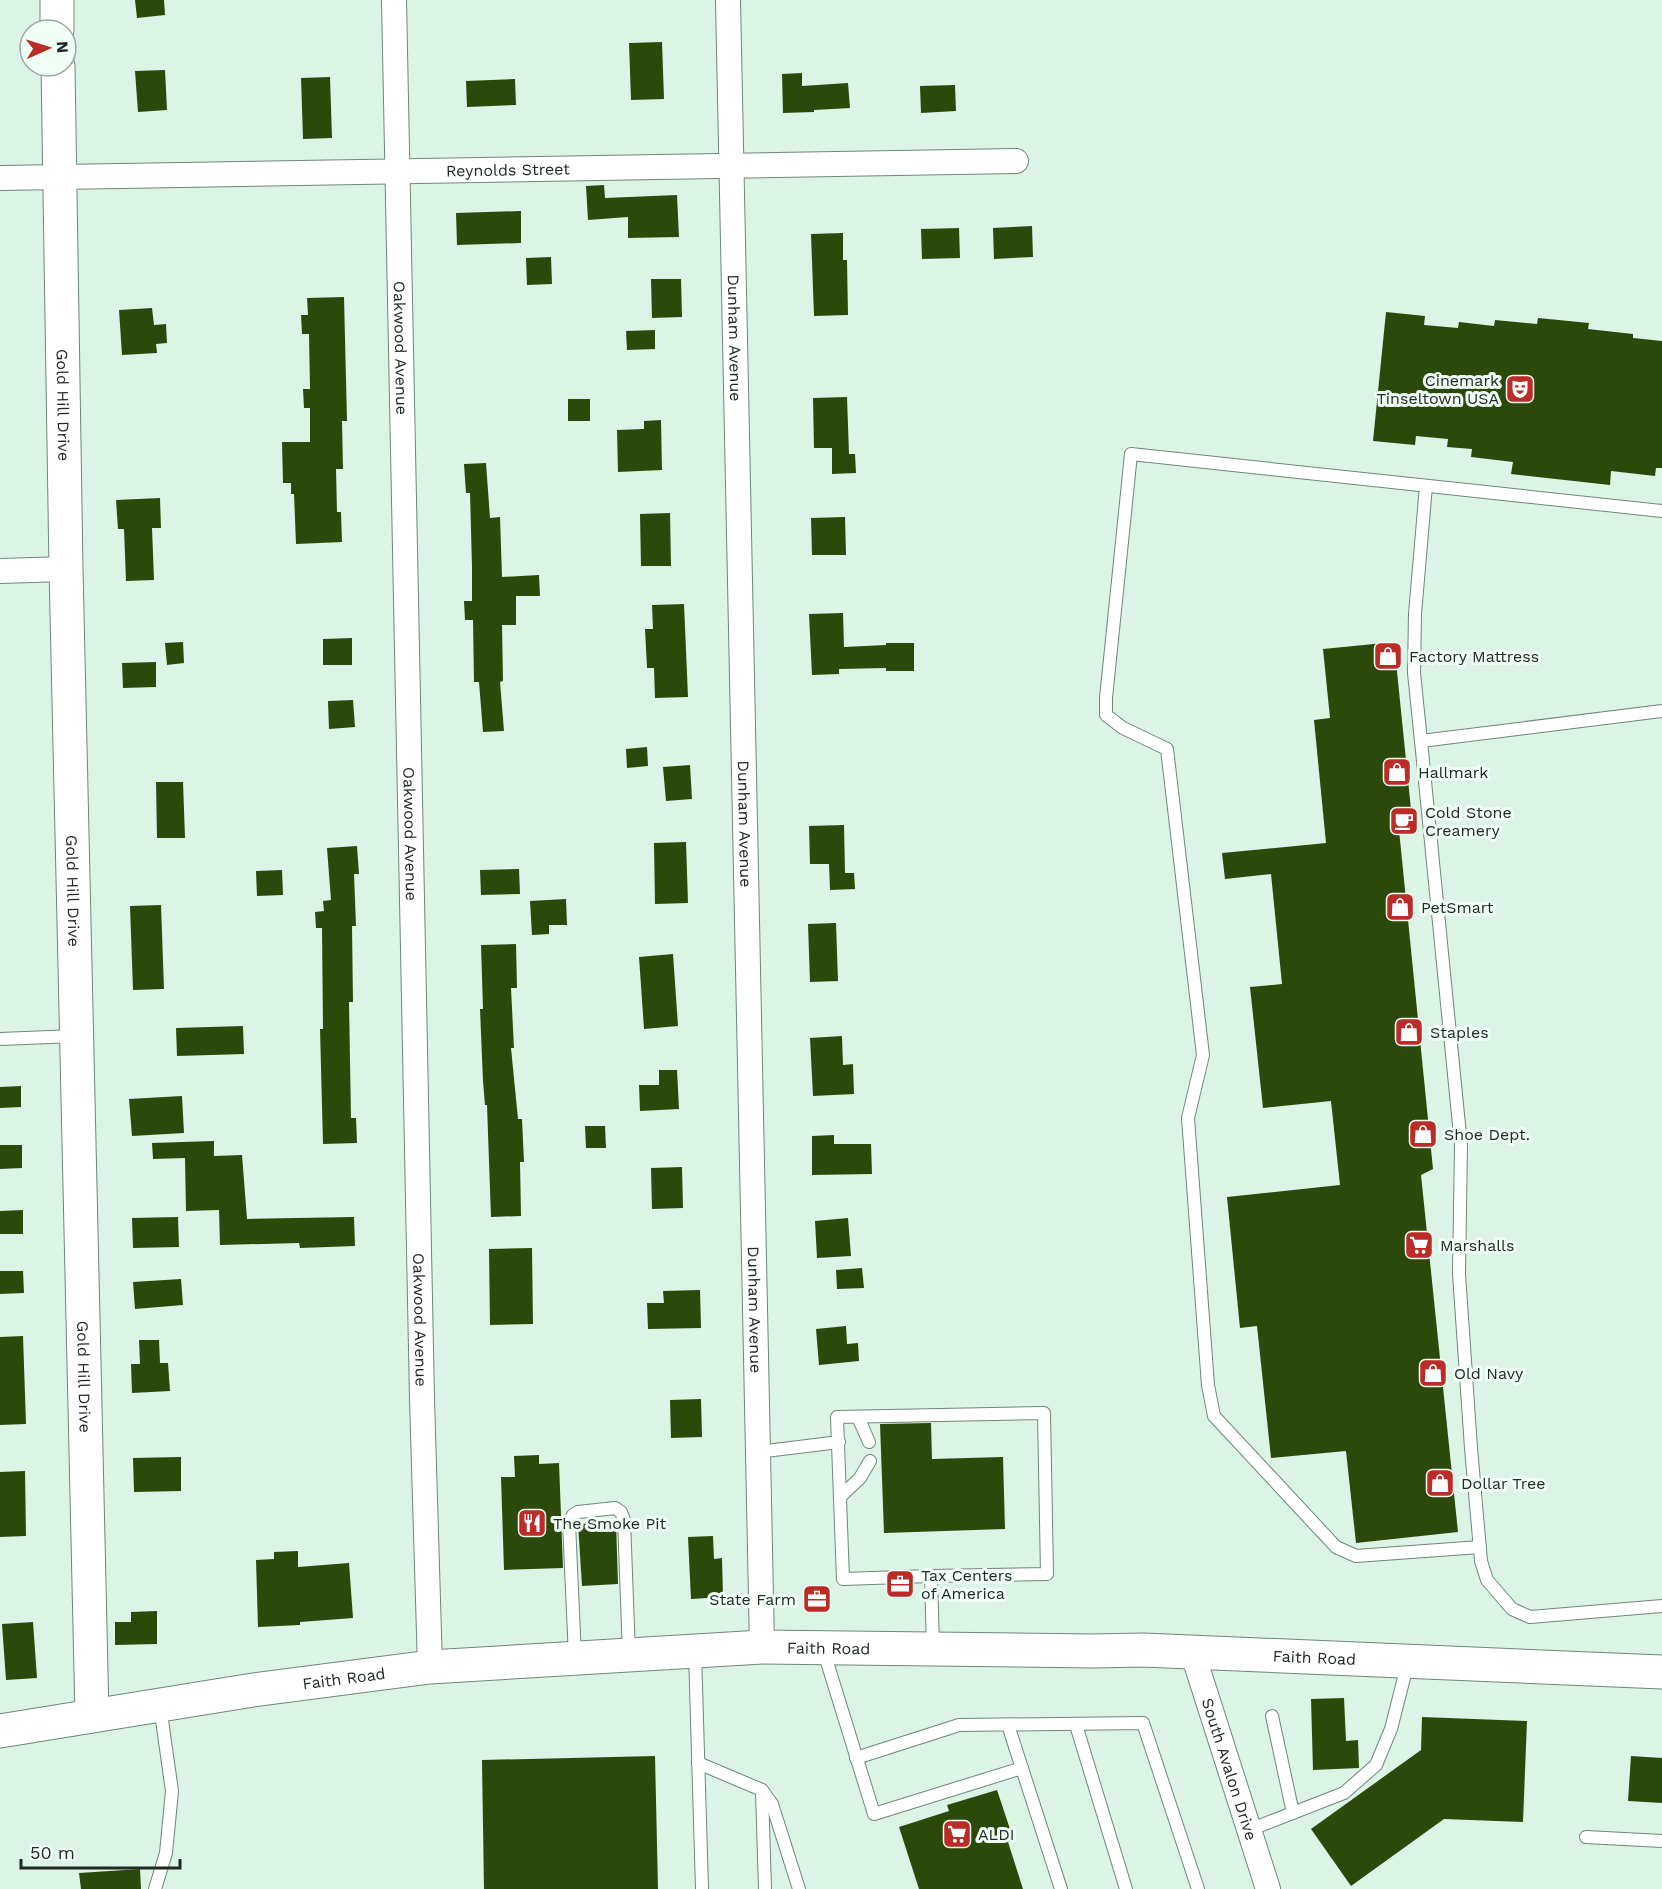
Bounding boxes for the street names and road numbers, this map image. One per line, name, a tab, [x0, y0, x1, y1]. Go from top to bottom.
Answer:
street label: Reynolds Street	[446, 159, 570, 180]
street label: Dunham Avenue	[724, 274, 746, 402]
street label: Oakwood Avenue	[390, 281, 412, 415]
street label: Gold Hill Drive	[53, 349, 74, 461]
street label: Dunham Avenue	[734, 760, 756, 888]
street label: Oakwood Avenue	[400, 767, 422, 901]
street label: Gold Hill Drive	[63, 835, 84, 947]
street label: Dunham Avenue	[744, 1246, 766, 1373]
street label: Oakwood Avenue	[410, 1253, 431, 1387]
street label: Gold Hill Drive	[74, 1320, 95, 1433]
street label: Faith Road	[787, 1638, 870, 1658]
street label: Faith Road	[1272, 1646, 1357, 1669]
street label: Faith Road	[301, 1663, 387, 1693]
street label: South Avalon Drive	[1198, 1696, 1261, 1843]

